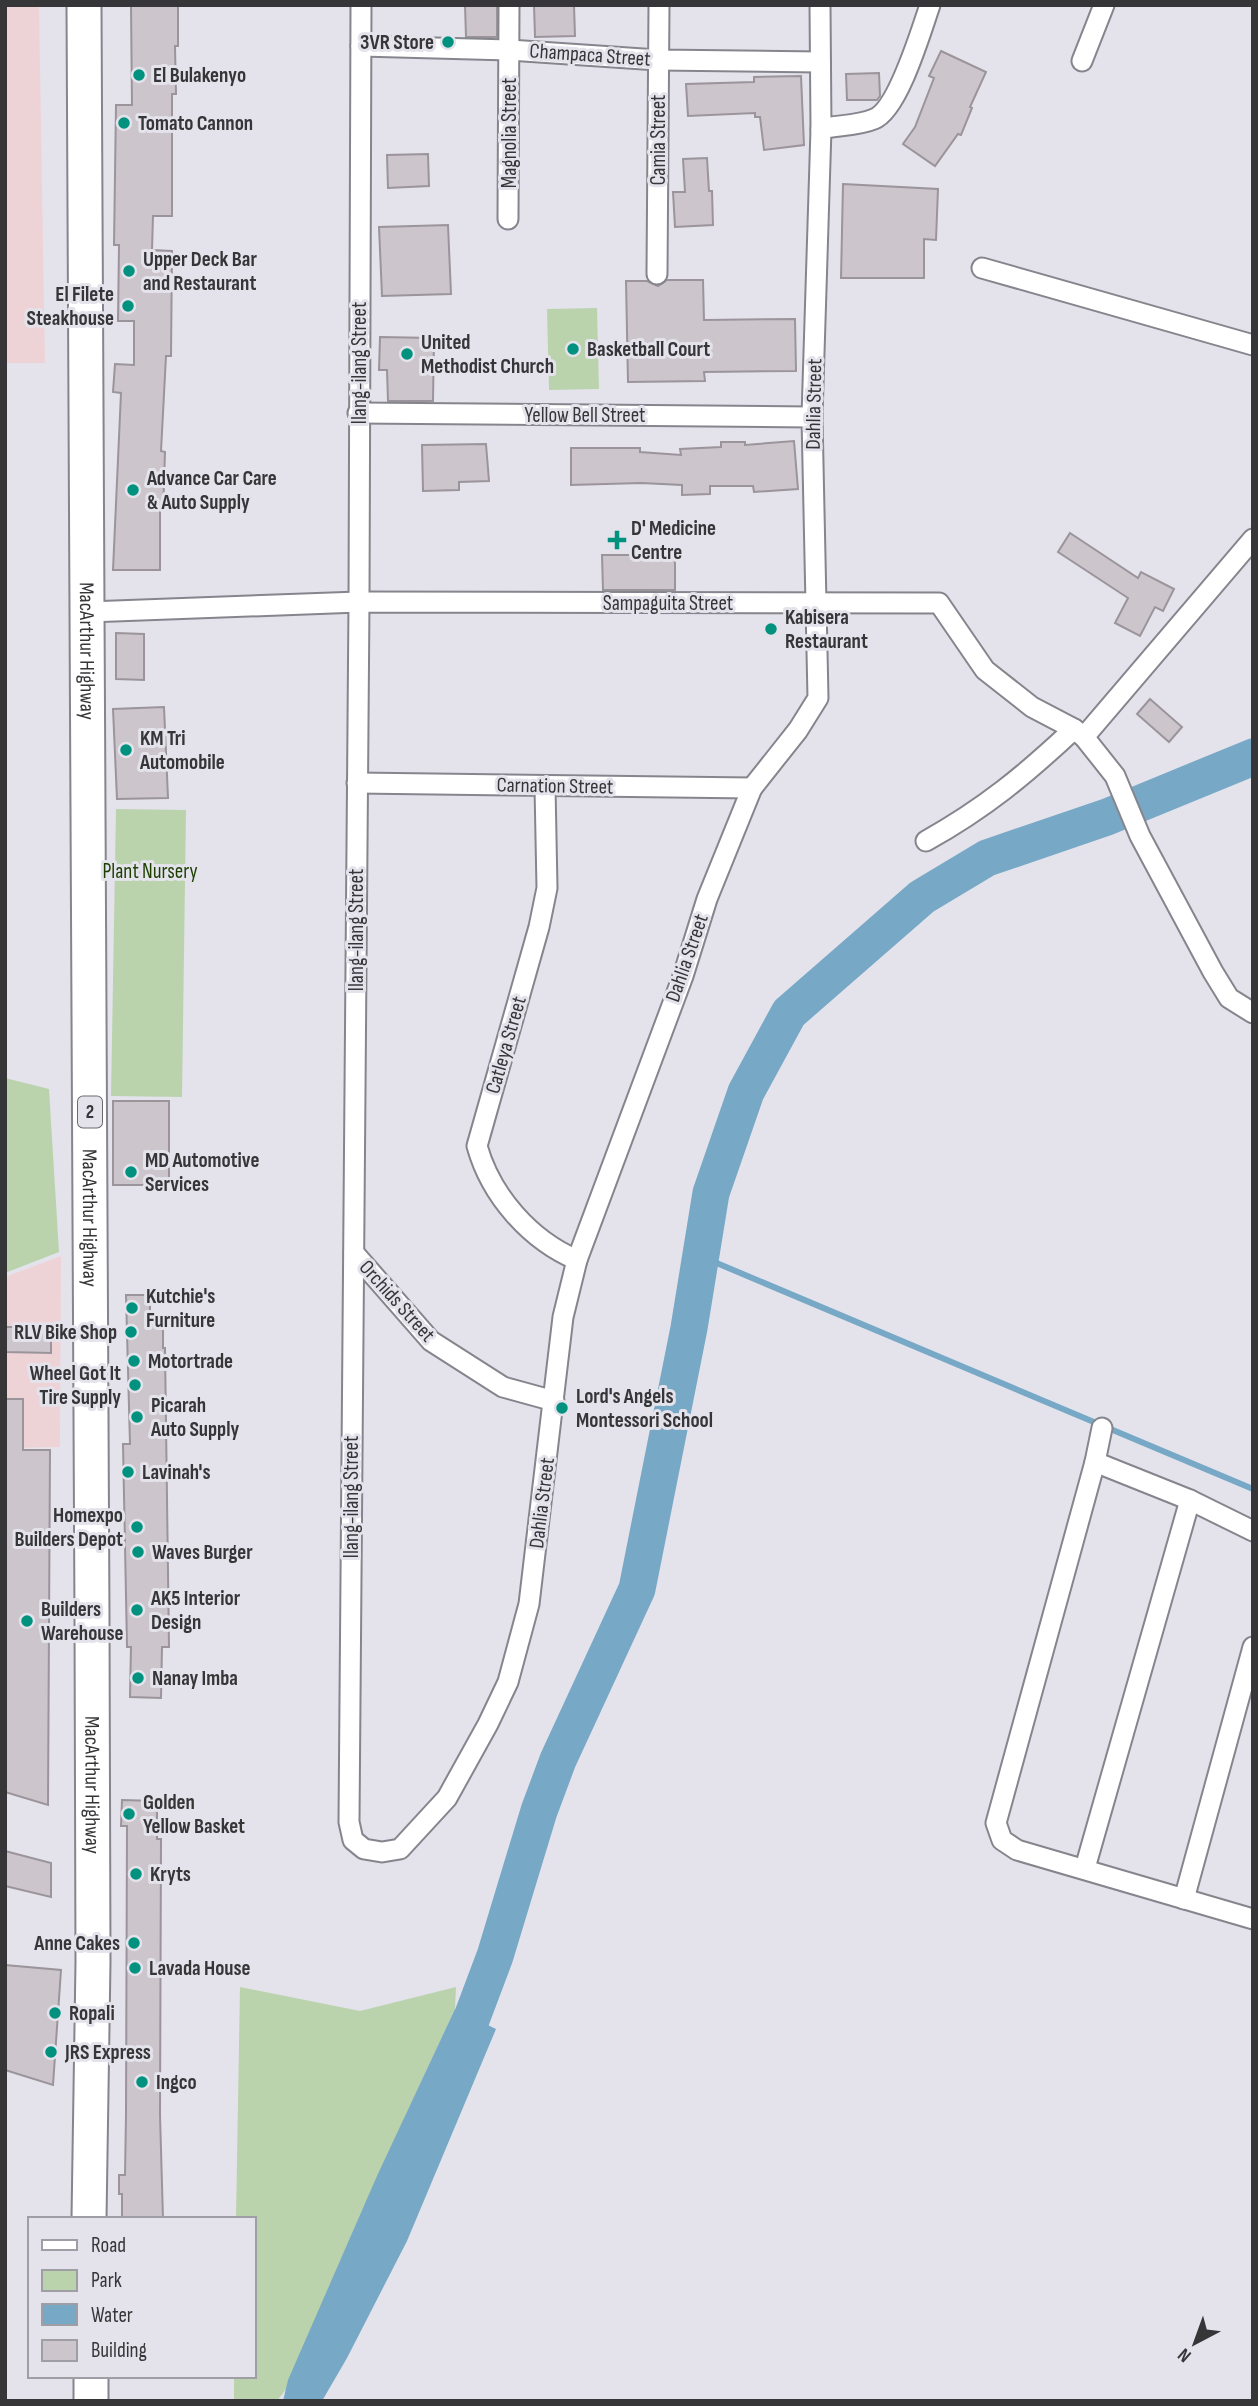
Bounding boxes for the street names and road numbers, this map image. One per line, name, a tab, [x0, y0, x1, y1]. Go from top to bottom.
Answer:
street label: Champaca Street	[529, 38, 651, 72]
street label: Magnolia Street	[497, 78, 522, 188]
street label: Camia Street	[646, 94, 671, 186]
street label: Ilang-ilang Street	[347, 302, 372, 424]
street label: Dahlia Street	[801, 358, 827, 450]
street label: Yellow Bell Street	[525, 403, 645, 428]
street label: MacArthur Highway	[74, 582, 100, 720]
street label: Sampaguita Street	[603, 591, 733, 616]
street label: Carnation Street	[496, 772, 614, 800]
street label: Ilang-ilang Street	[344, 869, 369, 991]
street label: Dahlia Street	[660, 911, 714, 1005]
street label: Catleya Street	[480, 993, 532, 1097]
road number: 2	[78, 1096, 102, 1128]
street label: MacArthur Highway	[77, 1149, 103, 1287]
street label: Orchids Street	[354, 1255, 440, 1347]
street label: Ilang-ilang Street	[339, 1436, 364, 1558]
street label: Dahlia Street	[524, 1456, 560, 1550]
street label: MacArthur Highway	[80, 1716, 105, 1854]

